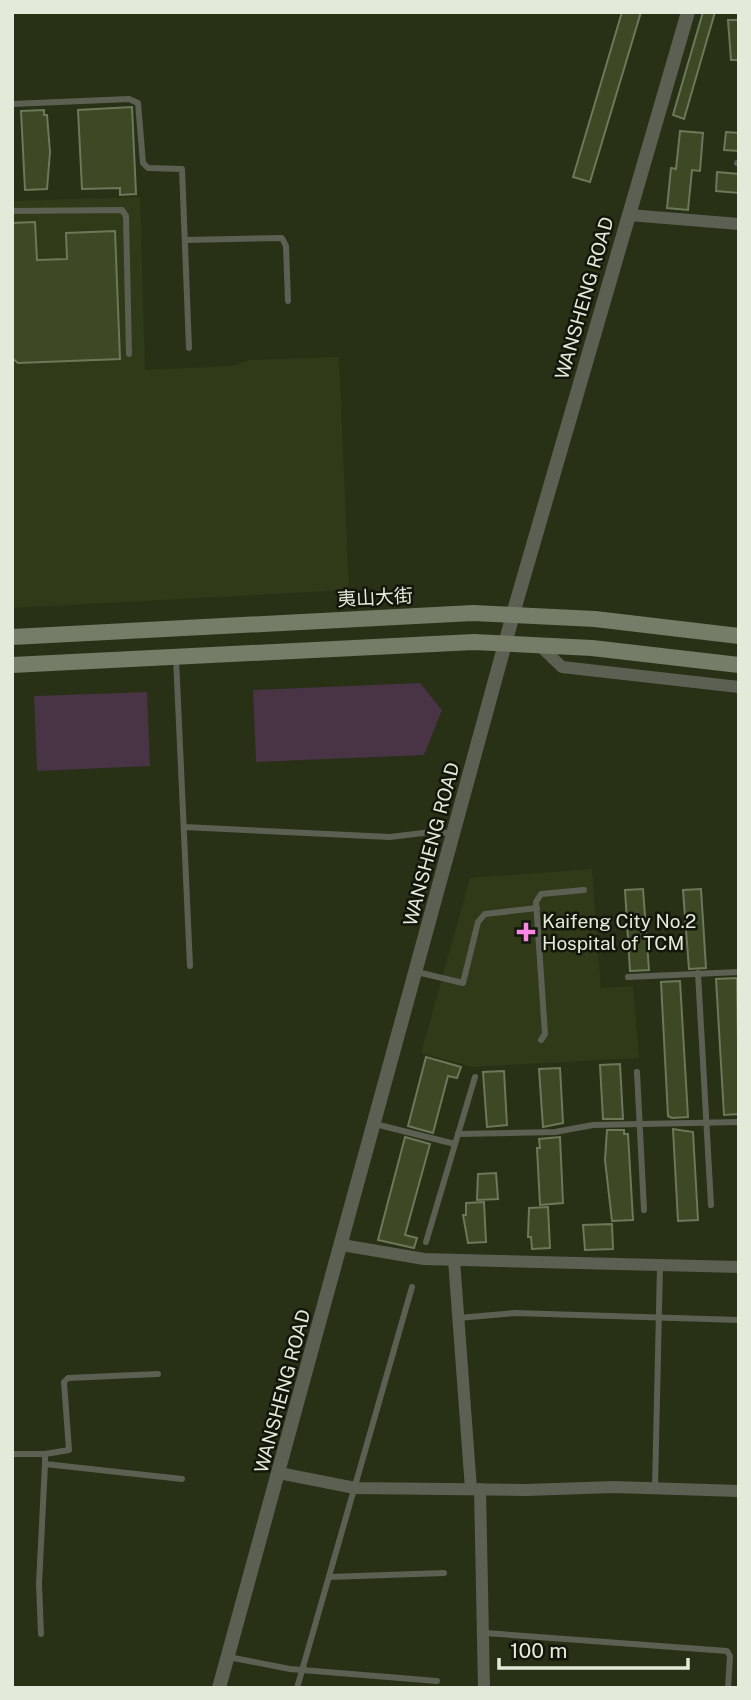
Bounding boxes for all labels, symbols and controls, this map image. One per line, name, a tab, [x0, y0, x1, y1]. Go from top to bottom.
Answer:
street label: WANSHENG ROAD	[550, 214, 618, 382]
street label: 夷山大街	[336, 584, 414, 610]
street label: WANSHENG ROAD	[399, 760, 463, 928]
place label: Kaifeng City No.2 Hospital of TCM	[542, 910, 696, 954]
marker: Kaifeng City No.2 Hospital of TCM	[516, 922, 536, 942]
street label: WANSHENG ROAD	[250, 1307, 314, 1475]
scale bar	[499, 1626, 688, 1670]
text: 100 m	[510, 1638, 567, 1663]

